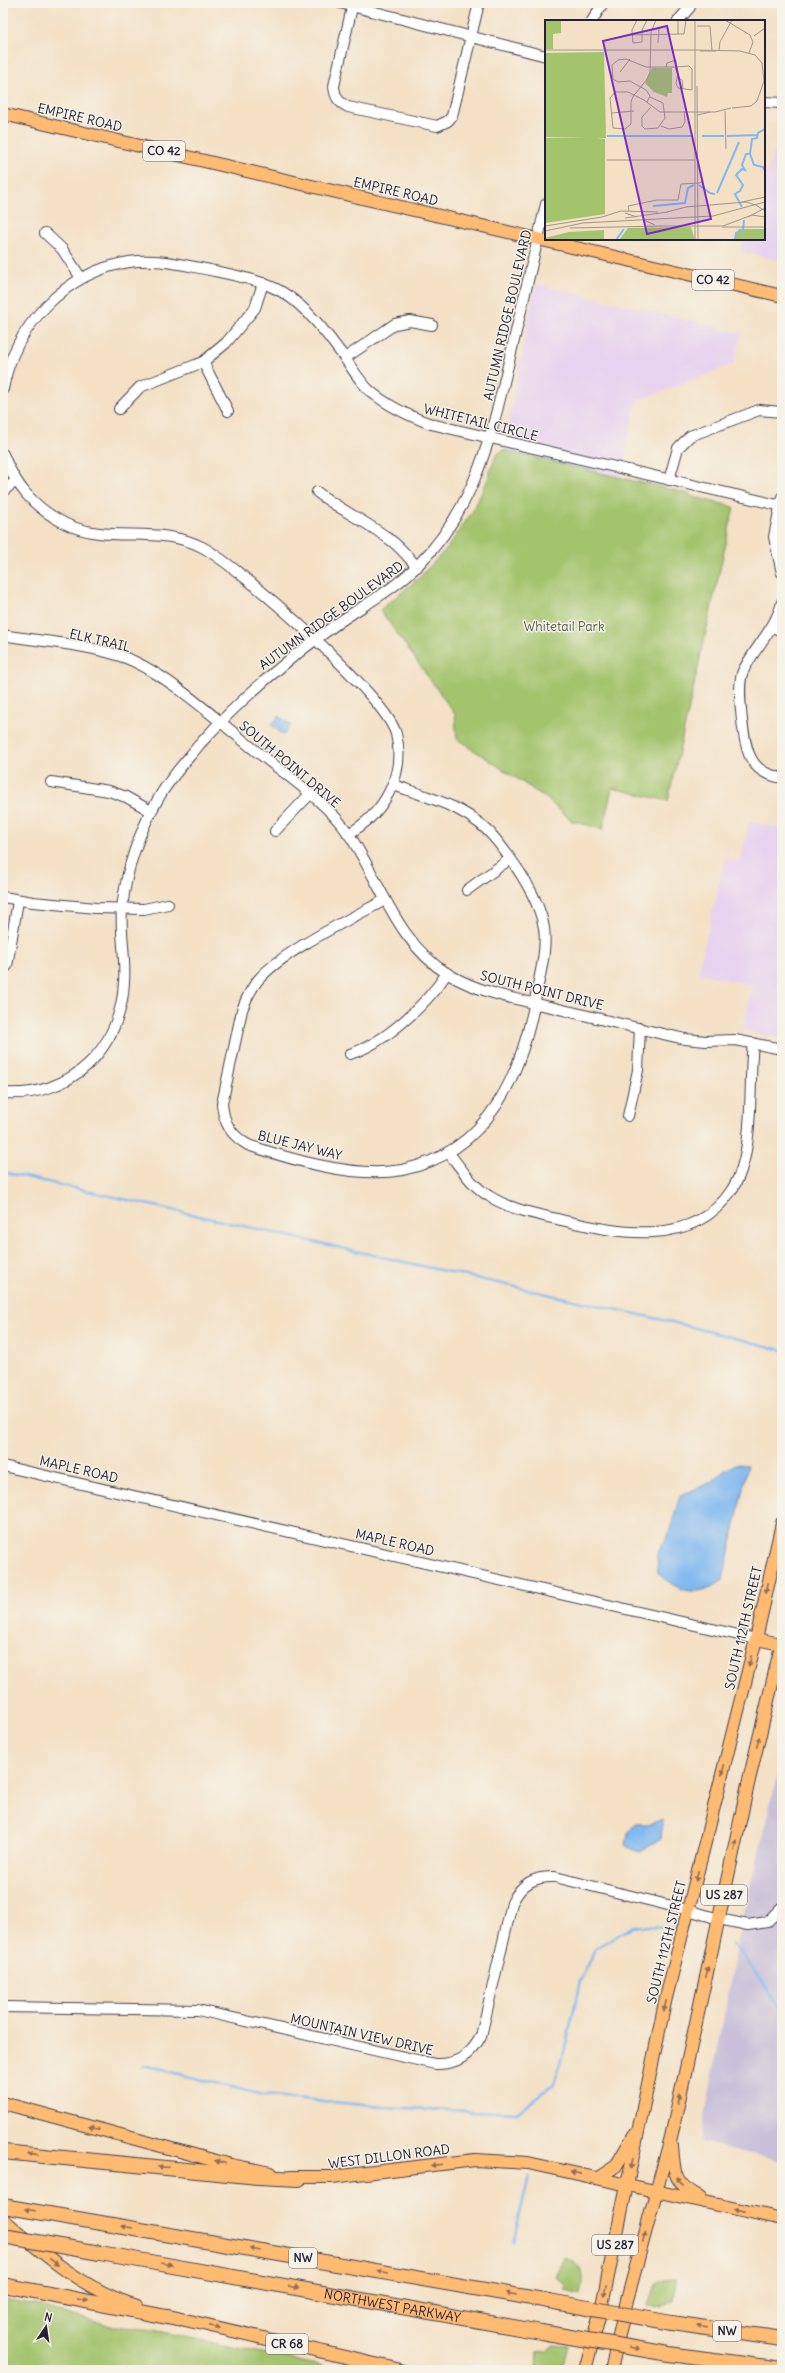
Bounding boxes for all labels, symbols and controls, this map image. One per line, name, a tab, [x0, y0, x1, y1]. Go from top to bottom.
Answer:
inset map	[545, 20, 765, 240]
street label: EMPIRE ROAD	[36, 99, 124, 135]
road number: CO 42	[143, 141, 185, 161]
street label: EMPIRE ROAD	[352, 173, 440, 209]
street label: AUTUMN RIDGE BOULEVARD	[480, 228, 535, 402]
road number: CO 42	[692, 270, 734, 290]
street label: WHITETAIL CIRCLE	[422, 400, 540, 445]
street label: AUTUMN RIDGE BOULEVARD	[256, 557, 407, 674]
park label: Whitetail Park	[523, 618, 605, 635]
street label: ELK TRAIL	[68, 625, 132, 656]
street label: SOUTH POINT DRIVE	[236, 717, 344, 812]
street label: SOUTH POINT DRIVE	[478, 967, 606, 1014]
street label: BLUE JAY WAY	[256, 1127, 344, 1164]
street label: MAPLE ROAD	[38, 1452, 120, 1487]
street label: MAPLE ROAD	[354, 1525, 436, 1560]
street label: SOUTH 112TH STREET	[721, 1565, 766, 1692]
one-way arrow	[764, 1582, 770, 1595]
one-way arrow	[747, 1655, 753, 1667]
one-way arrow	[755, 1736, 761, 1748]
one-way arrow	[720, 1765, 726, 1777]
one-way arrow	[732, 1839, 738, 1852]
one-way arrow	[694, 1870, 700, 1882]
street label: SOUTH 112TH STREET	[643, 1879, 690, 2005]
road number: US 287	[701, 1885, 747, 1905]
one-way arrow	[704, 1966, 710, 1979]
one-way arrow	[661, 2000, 667, 2012]
street label: MOUNTAIN VIEW DRIVE	[289, 2010, 435, 2059]
one-way arrow	[677, 2093, 683, 2105]
one-way arrow	[88, 2125, 100, 2131]
street label: WEST DILLON ROAD	[327, 2141, 451, 2172]
one-way arrow	[27, 2151, 39, 2158]
one-way arrow	[629, 2157, 635, 2169]
one-way arrow	[214, 2159, 226, 2165]
one-way arrow	[430, 2161, 442, 2168]
one-way arrow	[156, 2164, 169, 2171]
one-way arrow	[570, 2170, 582, 2176]
one-way arrow	[676, 2176, 684, 2187]
one-way arrow	[733, 2206, 746, 2212]
one-way arrow	[24, 2207, 36, 2213]
one-way arrow	[121, 2224, 133, 2230]
one-way arrow	[641, 2231, 647, 2243]
road number: US 287	[592, 2235, 638, 2255]
one-way arrow	[249, 2247, 261, 2253]
road number: NW	[289, 2248, 317, 2268]
one-way arrow	[48, 2258, 59, 2266]
one-way arrow	[160, 2261, 173, 2267]
one-way arrow	[377, 2269, 389, 2275]
one-way arrow	[288, 2284, 301, 2290]
one-way arrow	[602, 2284, 608, 2297]
street label: NORTHWEST PARKWAY	[323, 2285, 462, 2326]
one-way arrow	[505, 2291, 517, 2297]
one-way arrow	[76, 2297, 89, 2303]
north arrow	[26, 2307, 66, 2347]
text: N	[43, 2310, 54, 2325]
road number: NW	[713, 2321, 741, 2341]
one-way arrow	[696, 2324, 708, 2330]
one-way arrow	[209, 2325, 221, 2331]
road number: CR 68	[266, 2334, 308, 2354]
one-way arrow	[629, 2345, 641, 2351]

